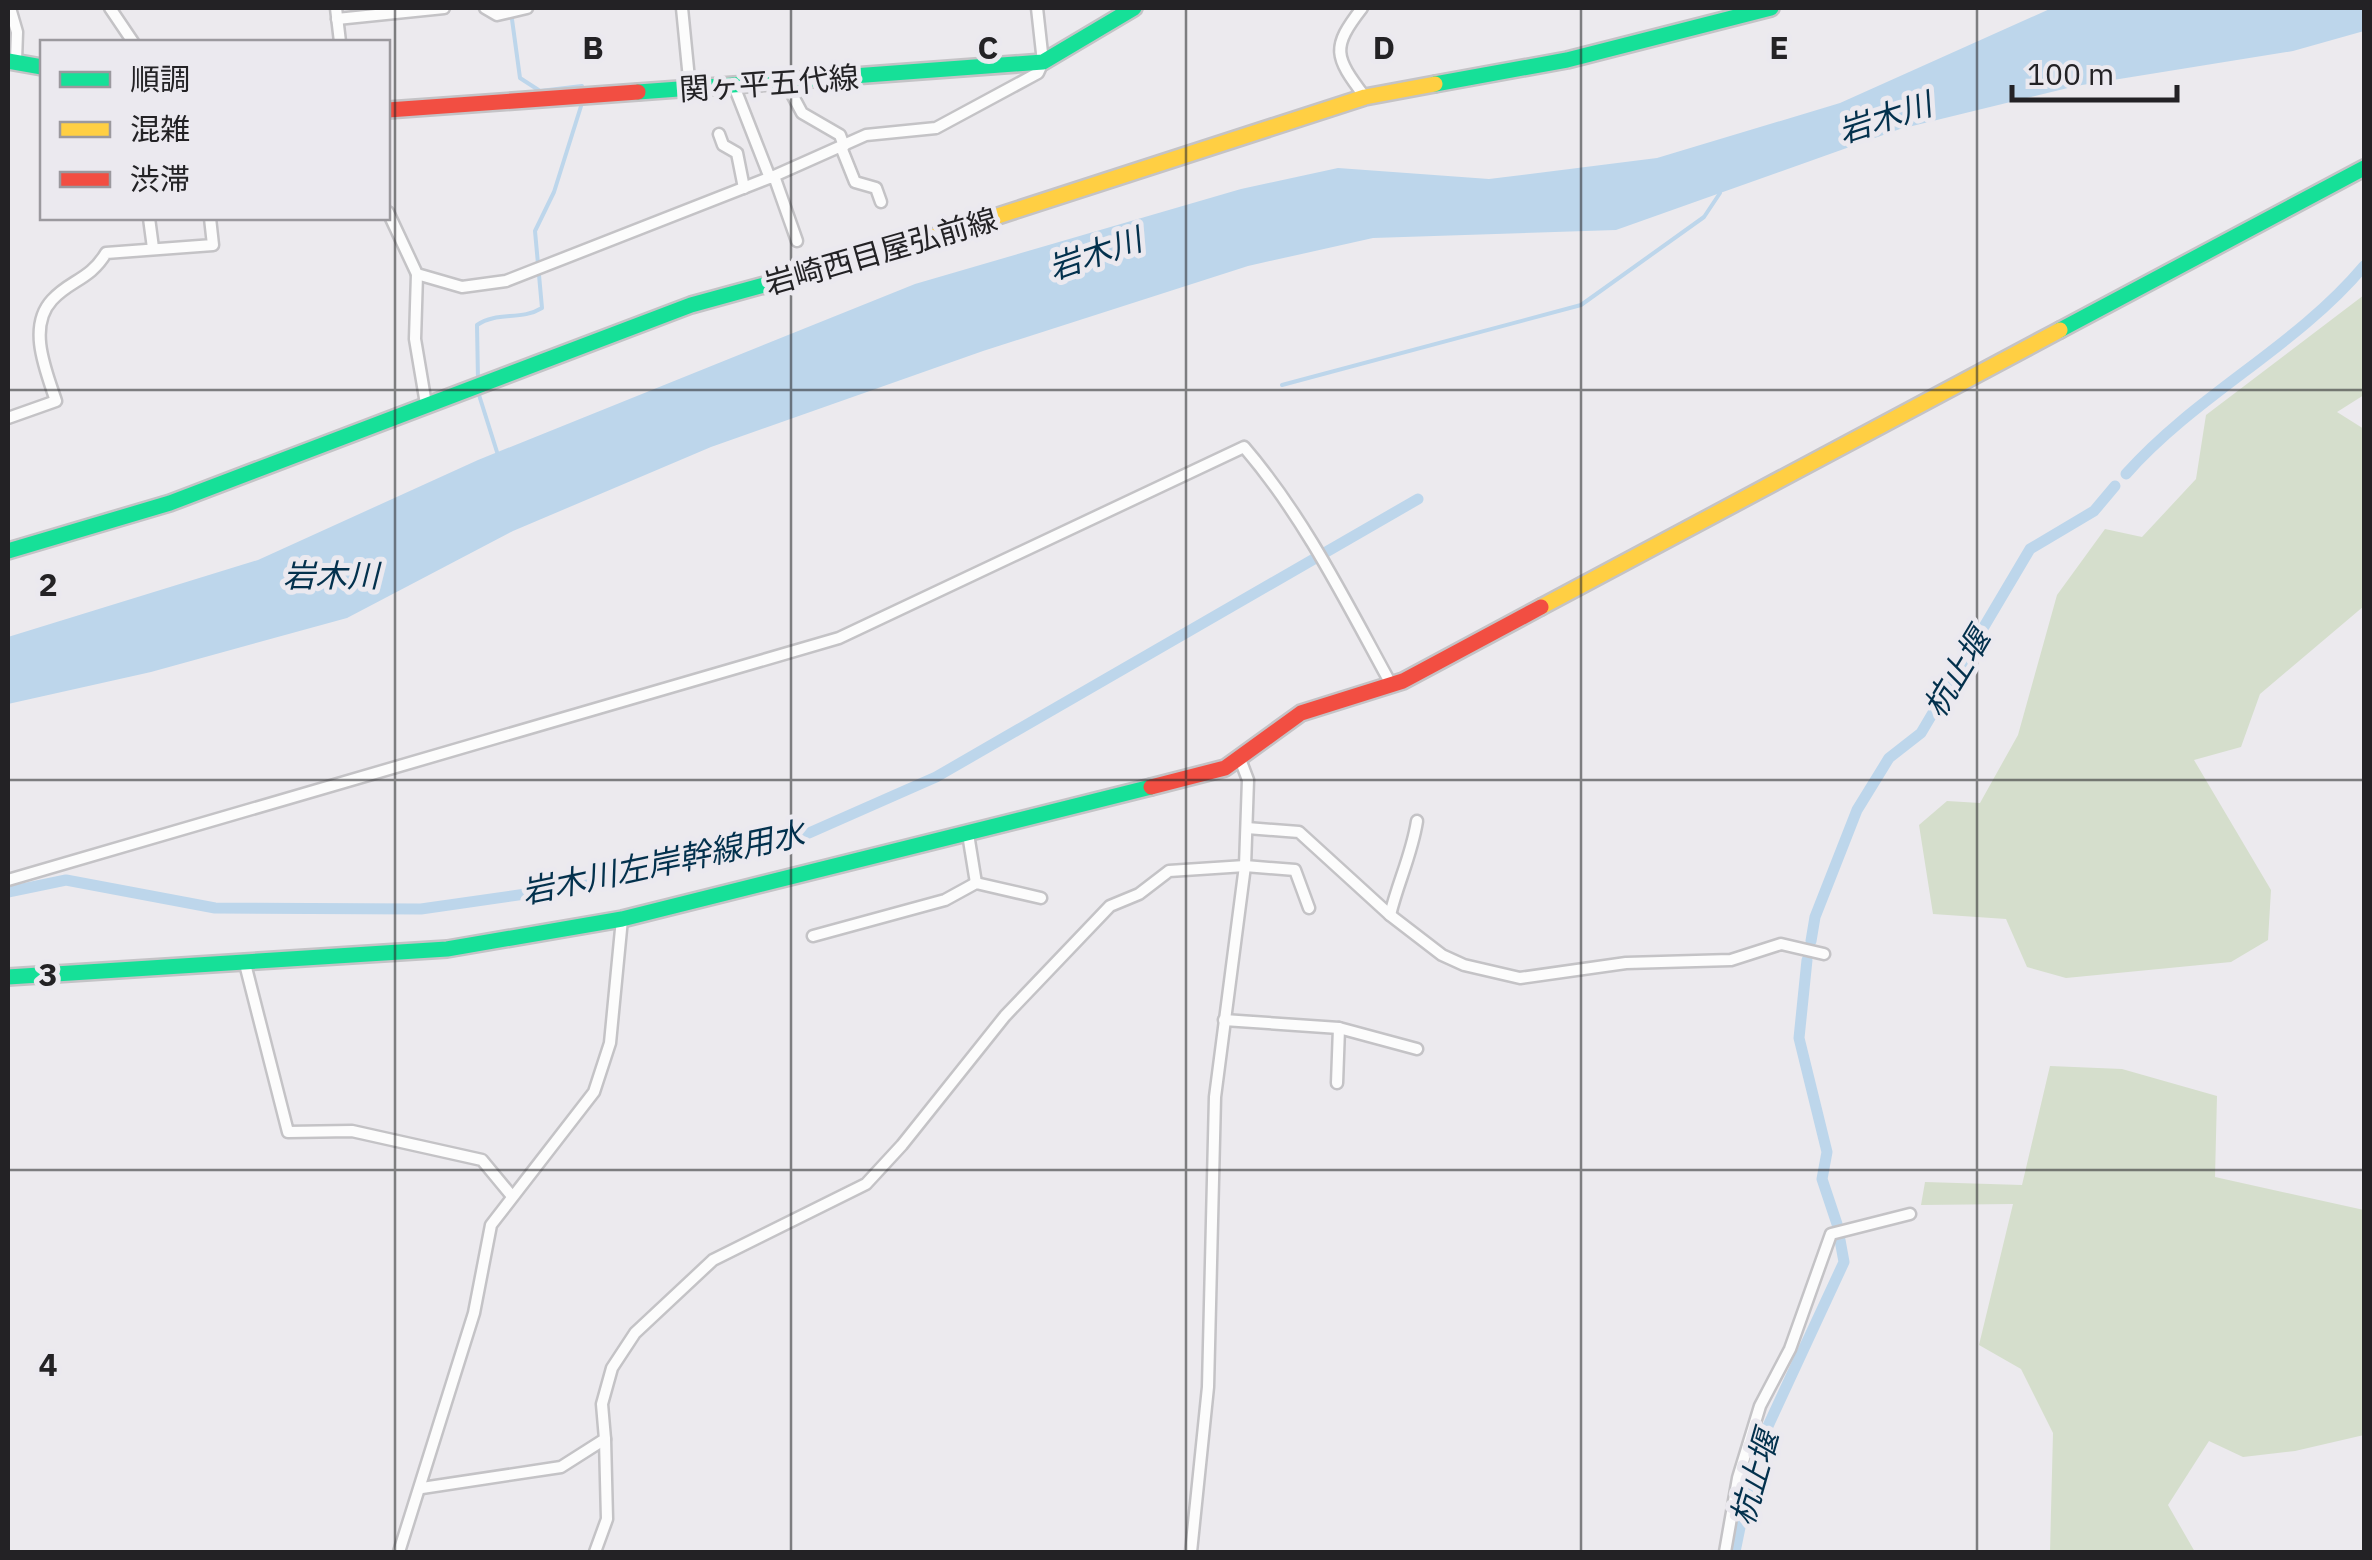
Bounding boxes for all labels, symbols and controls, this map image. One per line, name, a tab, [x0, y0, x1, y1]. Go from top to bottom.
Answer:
text: B	[582, 26, 604, 68]
text: C	[978, 26, 998, 68]
text: D	[1373, 26, 1395, 68]
text: E	[1769, 26, 1789, 68]
legend	[40, 40, 390, 220]
scale bar	[2012, 40, 2177, 102]
text: 100 m	[2027, 54, 2114, 93]
street label: 関ヶ平五代線	[678, 57, 860, 108]
text: 順調	[130, 59, 190, 98]
water label: 岩木川	[1833, 81, 1940, 152]
text: 混雑	[130, 109, 190, 148]
text: 渋滞	[130, 159, 190, 198]
street label: 岩崎西目屋弘前線	[760, 199, 1001, 302]
water label: 岩木川	[1042, 217, 1150, 289]
water label: 岩木川	[283, 554, 382, 596]
text: 2	[38, 563, 58, 605]
water label: 杭止堰	[1913, 616, 2001, 724]
water label: 岩木川左岸幹線用水	[518, 811, 811, 913]
text: 3	[38, 953, 58, 995]
text: 4	[38, 1343, 58, 1385]
water label: 杭止堰	[1721, 1421, 1789, 1530]

